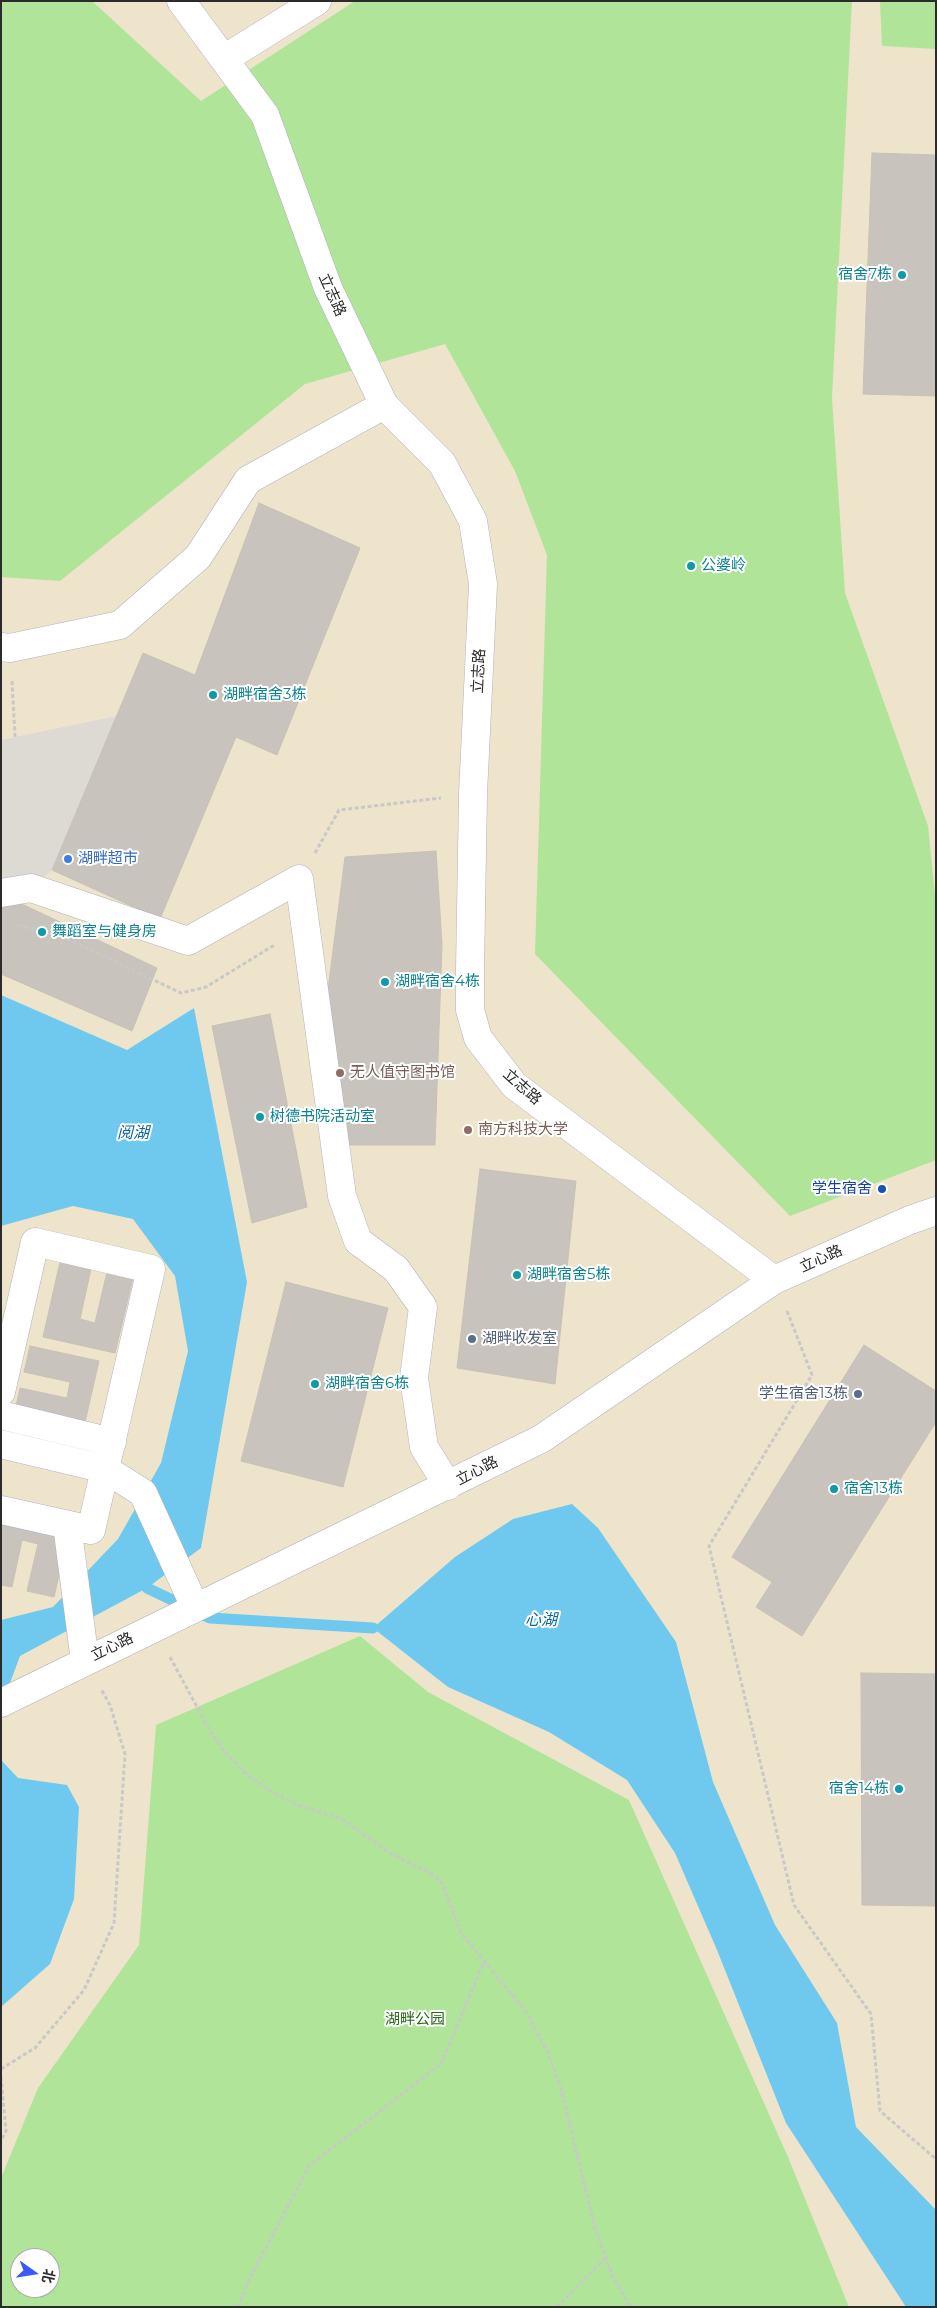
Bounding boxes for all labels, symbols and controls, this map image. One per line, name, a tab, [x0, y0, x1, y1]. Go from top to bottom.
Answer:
place label: 宿舍7栋	[838, 266, 892, 284]
marker: 宿舍7栋	[896, 269, 908, 281]
street label: 立志路	[315, 271, 349, 319]
place label: 公婆岭	[701, 557, 746, 575]
marker: 公婆岭	[685, 560, 697, 572]
street label: 立志路	[469, 648, 489, 694]
place label: 湖畔宿舍3栋	[223, 686, 306, 704]
marker: 湖畔宿舍3栋	[207, 689, 219, 701]
place label: 湖畔超市	[78, 850, 138, 868]
marker: 湖畔超市	[62, 853, 74, 865]
place label: 舞蹈室与健身房	[52, 923, 157, 941]
marker: 舞蹈室与健身房	[36, 926, 48, 938]
place label: 湖畔宿舍4栋	[395, 973, 480, 991]
marker: 湖畔宿舍4栋	[379, 976, 391, 988]
place label: 无人值守图书馆	[350, 1064, 455, 1082]
street label: 立志路	[499, 1065, 545, 1109]
marker: 无人值守图书馆	[334, 1067, 346, 1079]
place label: 树德书院活动室	[270, 1108, 375, 1126]
marker: 树德书院活动室	[254, 1111, 266, 1123]
place label: 南方科技大学	[478, 1121, 568, 1139]
water label: 阅湖	[117, 1123, 149, 1143]
marker: 南方科技大学	[462, 1124, 474, 1136]
place label: 学生宿舍	[812, 1180, 872, 1198]
marker: 学生宿舍	[876, 1183, 888, 1195]
street label: 立心路	[797, 1242, 845, 1276]
place label: 湖畔宿舍5栋	[527, 1266, 610, 1284]
marker: 湖畔宿舍5栋	[511, 1269, 523, 1281]
place label: 湖畔收发室	[482, 1330, 557, 1348]
marker: 湖畔收发室	[466, 1333, 478, 1345]
place label: 湖畔宿舍6栋	[325, 1375, 409, 1393]
marker: 湖畔宿舍6栋	[309, 1378, 321, 1390]
place label: 学生宿舍13栋	[759, 1385, 848, 1403]
marker: 学生宿舍13栋	[852, 1388, 864, 1400]
street label: 立心路	[453, 1453, 501, 1489]
place label: 宿舍13栋	[844, 1480, 903, 1498]
marker: 宿舍13栋	[828, 1483, 840, 1495]
water label: 心湖	[525, 1610, 557, 1630]
street label: 立心路	[88, 1629, 136, 1665]
place label: 宿舍14栋	[829, 1780, 889, 1798]
marker: 宿舍14栋	[893, 1783, 905, 1795]
park label: 湖畔公园	[385, 2011, 445, 2029]
north arrow	[10, 2248, 60, 2298]
text: 北	[38, 2267, 59, 2285]

